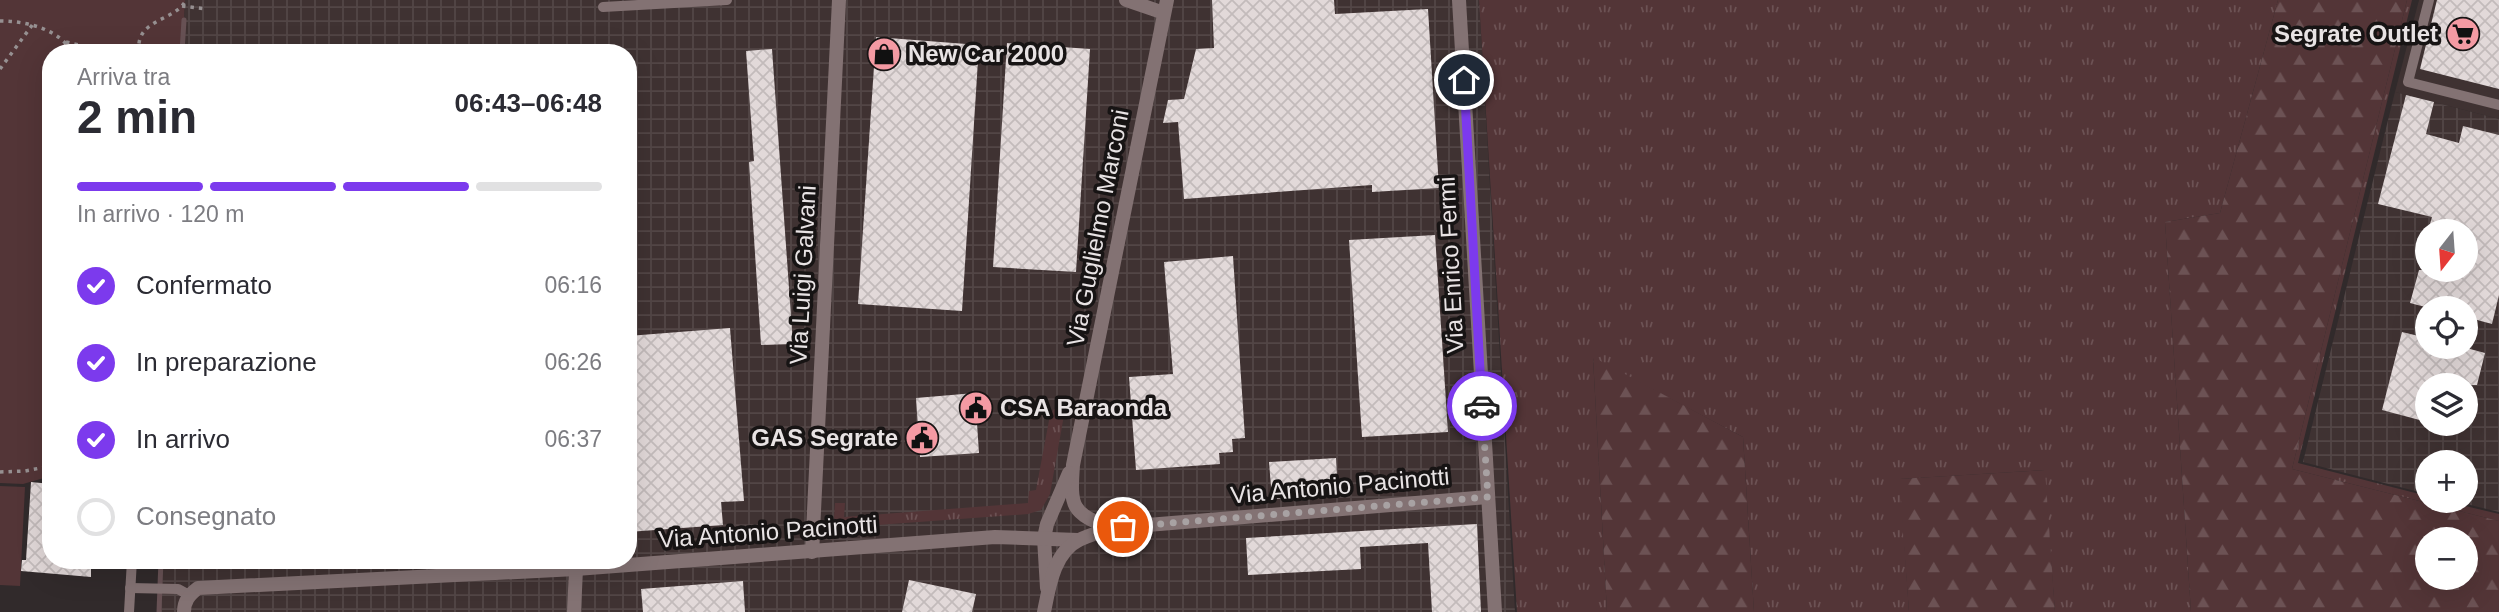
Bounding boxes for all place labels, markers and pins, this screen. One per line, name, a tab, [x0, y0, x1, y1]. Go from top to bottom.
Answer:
supermarket icon: Segrate Outlet	[2444, 15, 2482, 53]
place label: Segrate Outlet	[2274, 20, 2438, 47]
shop icon: New Car 2000	[865, 35, 903, 73]
place label: New Car 2000	[908, 40, 1064, 67]
pin	[1434, 50, 1494, 110]
public building icon: CSA Baraonda	[957, 389, 995, 427]
place label: CSA Baraonda	[1000, 394, 1168, 421]
public building icon: GAS Segrate	[903, 419, 941, 457]
place label: GAS Segrate	[751, 424, 898, 451]
pin	[1093, 497, 1153, 557]

